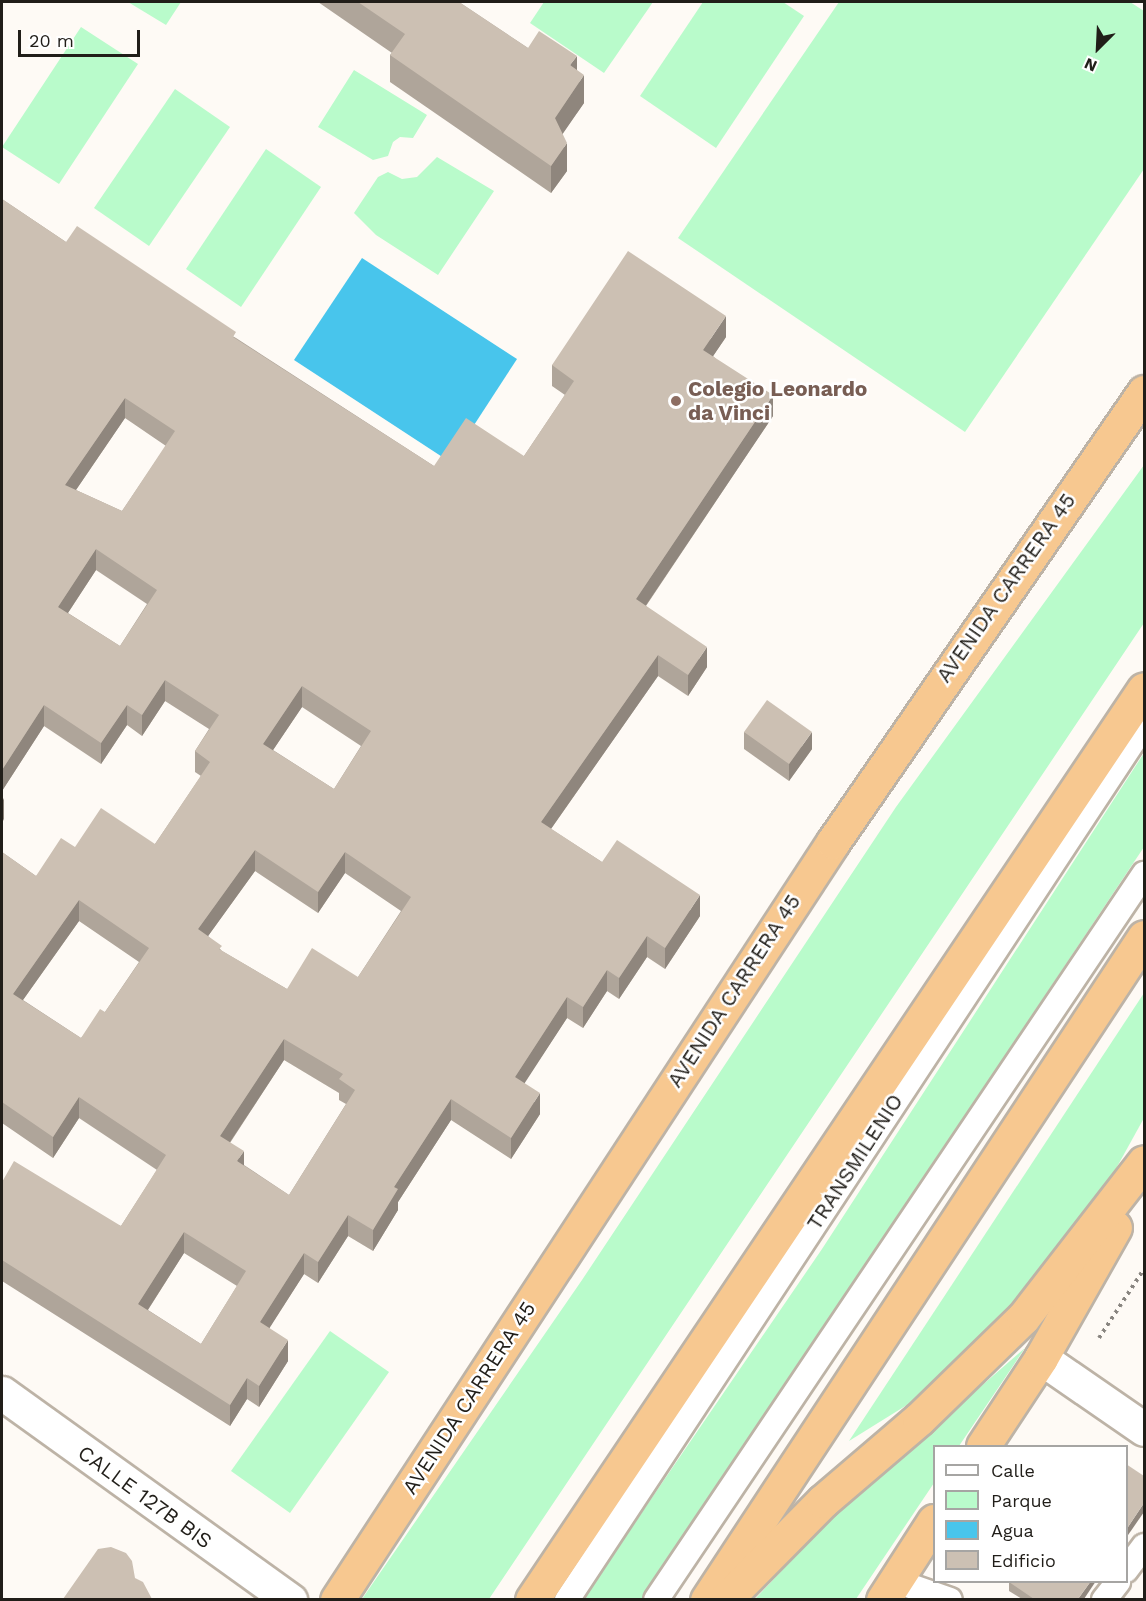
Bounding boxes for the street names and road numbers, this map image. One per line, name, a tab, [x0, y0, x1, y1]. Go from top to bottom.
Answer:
street label: AVENIDA CARRERA 45	[931, 488, 1081, 688]
street label: AVENIDA CARRERA 45	[662, 889, 806, 1093]
street label: TRANSMILENIO	[802, 1089, 908, 1235]
street label: AVENIDA CARRERA 45	[397, 1296, 541, 1500]
street label: CALLE 127B BIS	[73, 1440, 217, 1554]

